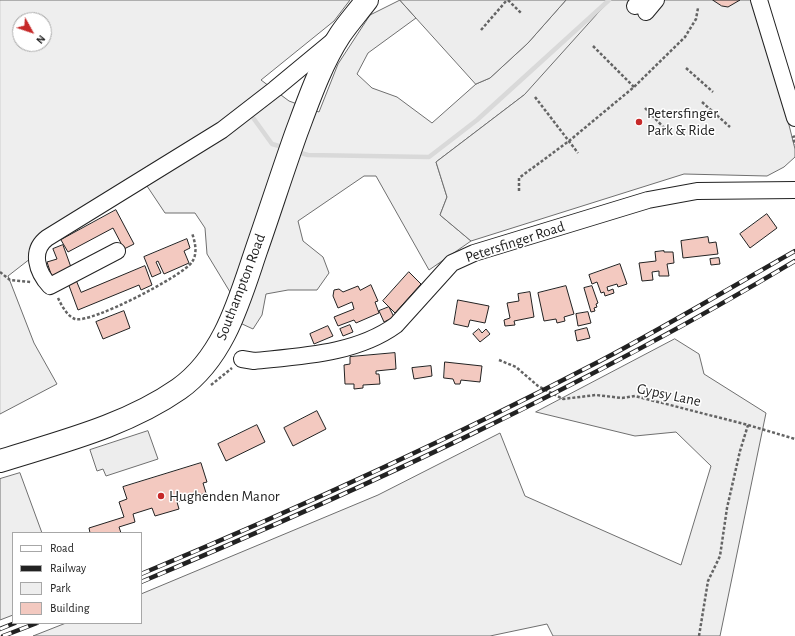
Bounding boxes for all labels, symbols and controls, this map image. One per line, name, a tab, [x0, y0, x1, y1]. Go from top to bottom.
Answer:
north arrow	[12, 12, 52, 52]
text: N	[34, 33, 47, 46]
place label: Petersfinger Park & Ride	[647, 104, 718, 139]
marker: Petersfinger Park & Ride	[634, 117, 644, 127]
street label: Petersfinger Road	[463, 217, 567, 267]
street label: Southampton Road	[212, 231, 270, 343]
street label: Gypsy Lane	[635, 379, 703, 411]
place label: Hughenden Manor	[169, 487, 280, 505]
marker: Hughenden Manor	[156, 491, 166, 501]
legend	[12, 532, 142, 624]
text: Road	[50, 542, 74, 554]
text: Railway	[50, 562, 86, 574]
text: Park	[50, 582, 71, 594]
text: Building	[50, 602, 90, 614]

